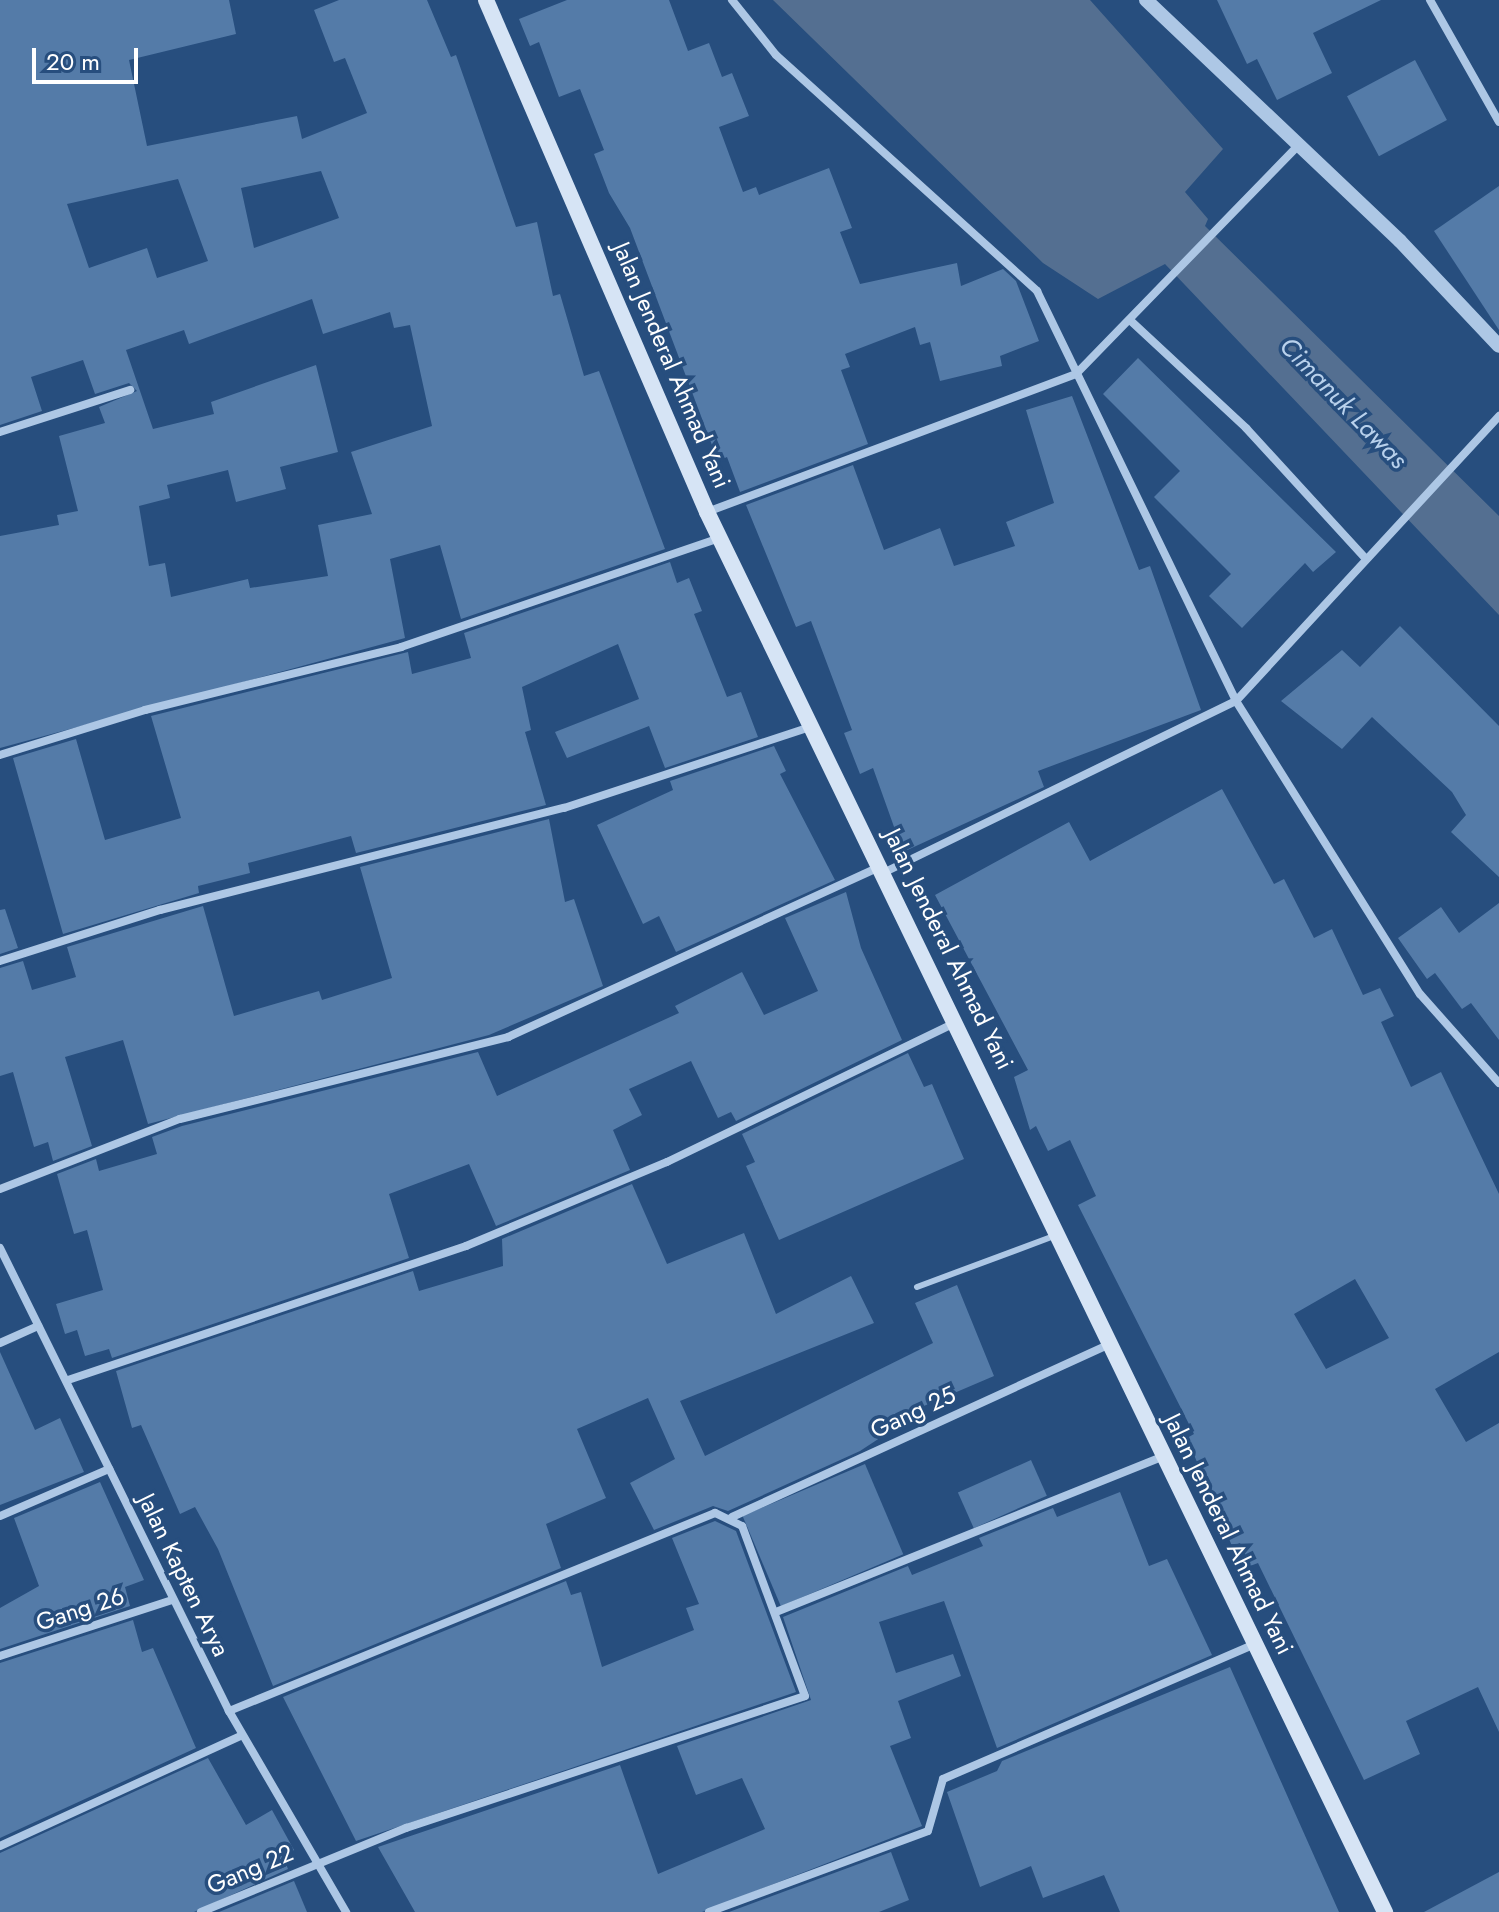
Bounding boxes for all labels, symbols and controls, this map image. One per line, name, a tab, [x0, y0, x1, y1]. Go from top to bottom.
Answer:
scale bar	[36, 32, 142, 82]
text: 20 m	[46, 44, 100, 79]
street label: Jalan Jenderal Ahmad Yani	[607, 238, 737, 492]
water label: Cimanuk Lawas	[1273, 331, 1413, 475]
street label: Jalan Jenderal Ahmad Yani	[878, 824, 1020, 1074]
street label: Gang 25	[866, 1380, 960, 1444]
street label: Jalan Jenderal Ahmad Yani	[1158, 1409, 1300, 1659]
street label: Jalan Kapten Arya	[132, 1489, 236, 1661]
street label: Gang 26	[32, 1581, 128, 1637]
street label: Gang 22	[203, 1838, 297, 1900]

